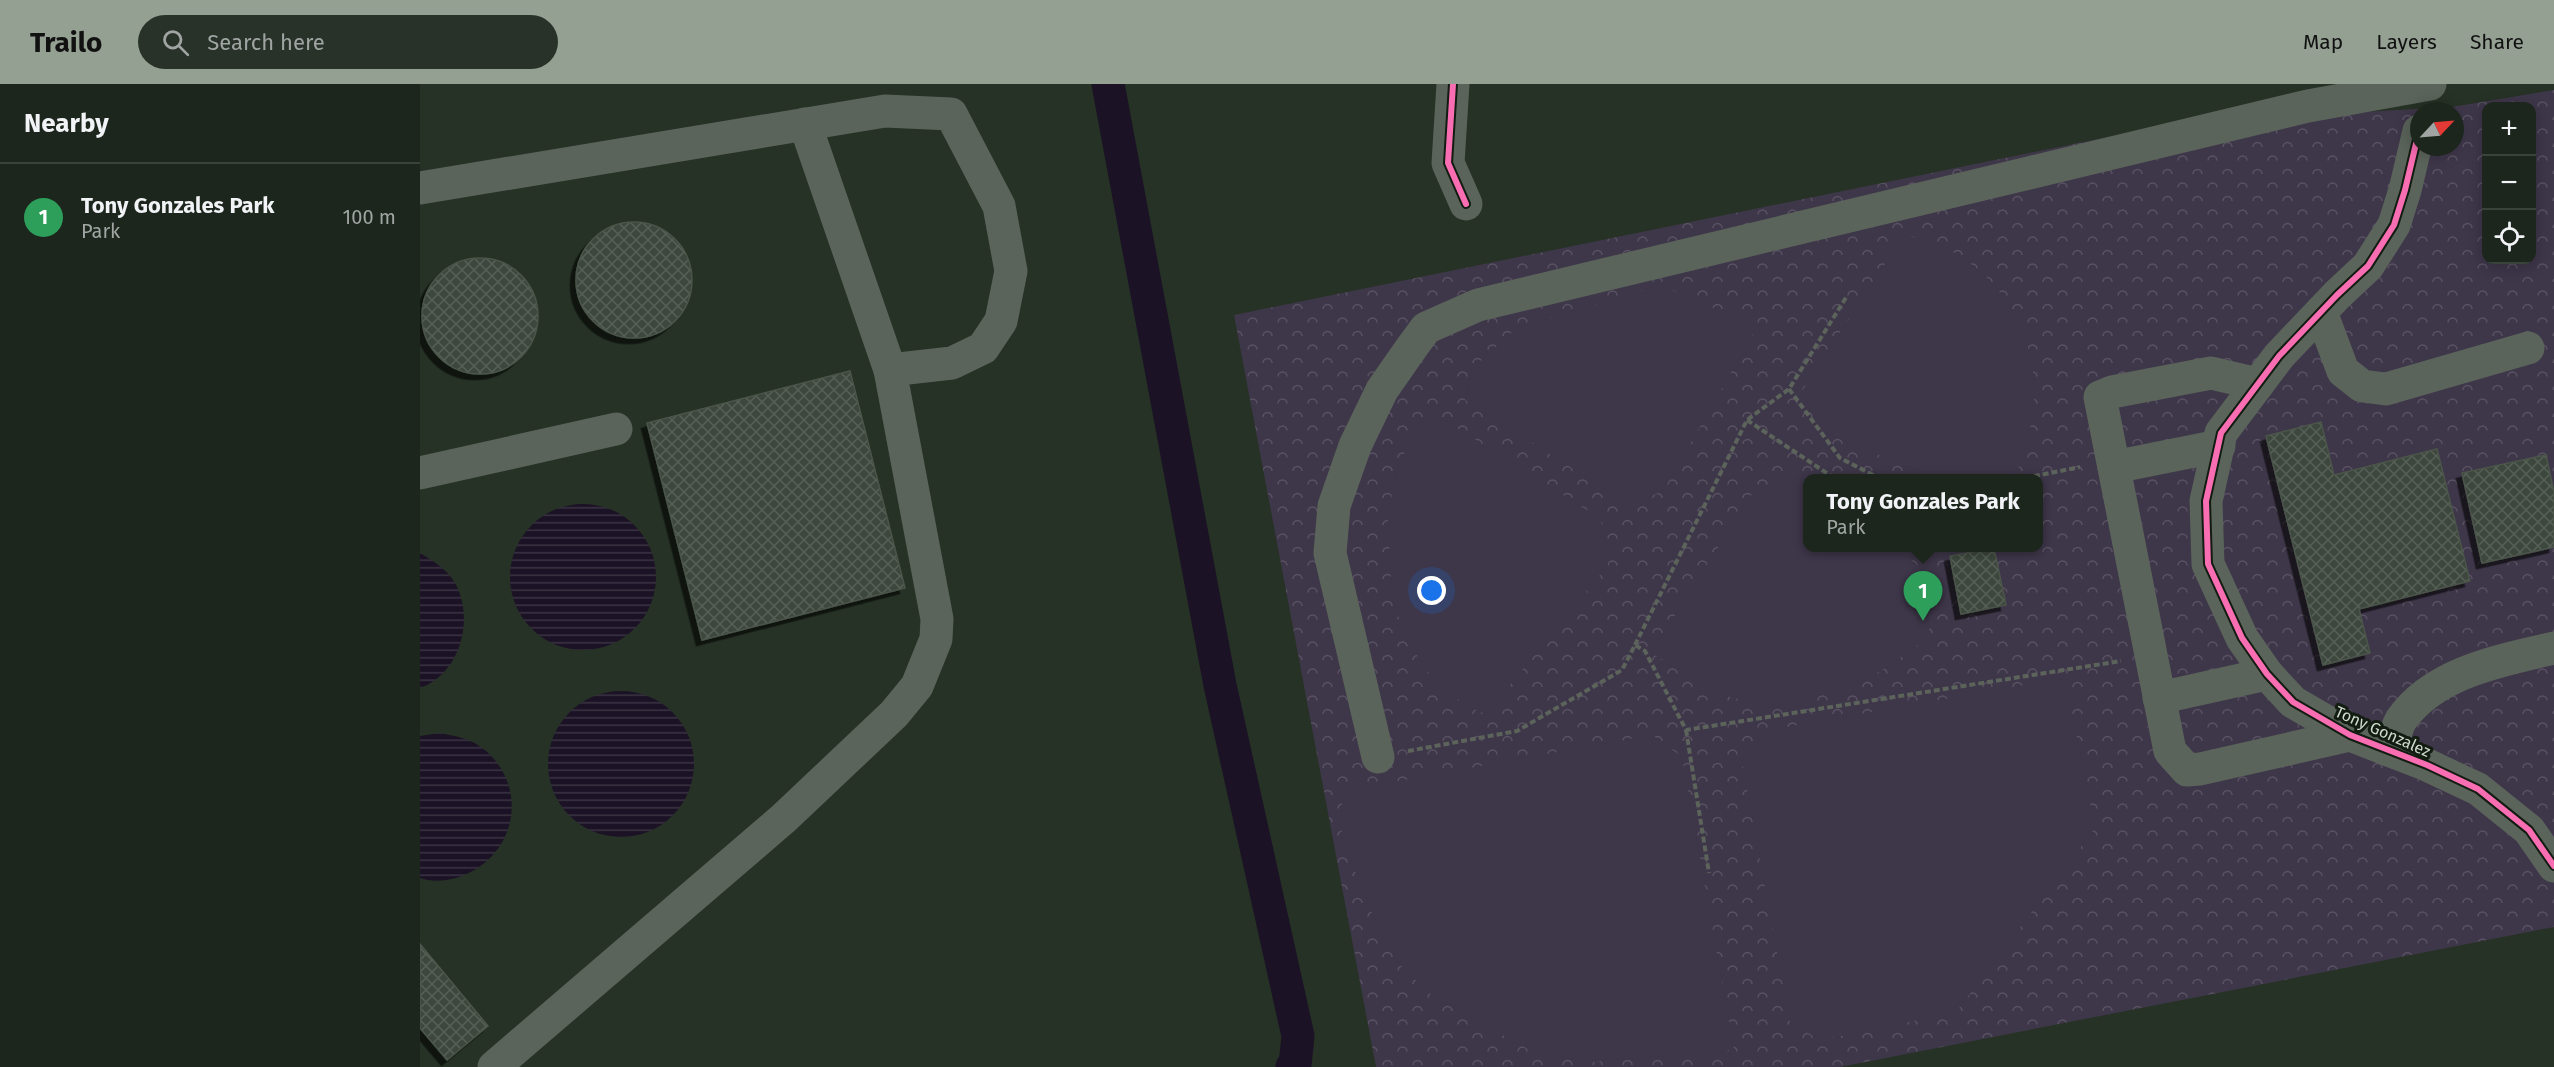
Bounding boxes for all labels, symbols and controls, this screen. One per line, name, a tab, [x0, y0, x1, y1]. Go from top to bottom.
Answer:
search box	[138, 15, 558, 69]
text: Trailo	[30, 26, 102, 59]
icon: search	[159, 26, 192, 59]
text: Search here	[207, 29, 325, 56]
text: Map	[2303, 29, 2343, 55]
text: Layers	[2376, 29, 2437, 55]
text: Share	[2470, 29, 2524, 55]
north arrow	[2410, 102, 2464, 156]
map controls	[2482, 102, 2536, 264]
button: +	[2482, 102, 2536, 156]
text: Nearby	[24, 108, 109, 139]
button: −	[2482, 156, 2536, 210]
text: Tony Gonzales Park	[81, 192, 275, 219]
text: 1	[39, 205, 48, 229]
text: 100 m	[343, 205, 396, 229]
button: locate	[2482, 210, 2536, 264]
text: Park	[81, 219, 120, 243]
popup	[1803, 474, 2043, 552]
text: Tony Gonzales Park	[1826, 488, 2020, 515]
text: Park	[1826, 515, 1866, 539]
pin: 1	[1904, 572, 1942, 621]
your location	[1417, 576, 1446, 605]
street label: Tony Gonzalez	[2332, 702, 2433, 761]

